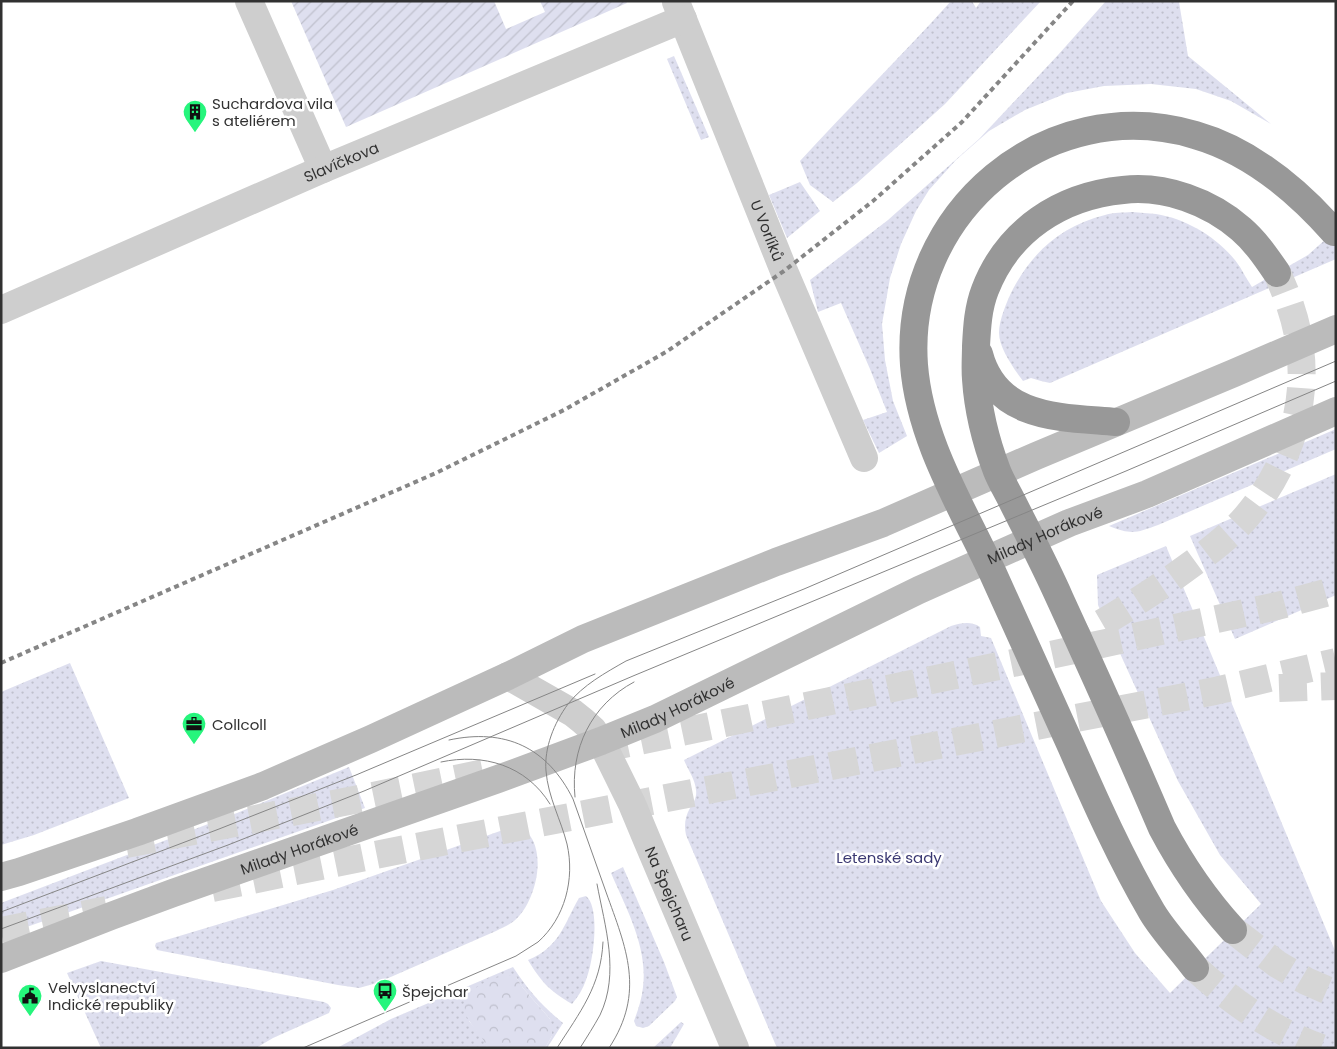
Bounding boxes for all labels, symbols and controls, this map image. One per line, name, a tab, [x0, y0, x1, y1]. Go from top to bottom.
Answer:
place label: Suchardova vila s ateliérem	[212, 93, 333, 131]
building icon: Suchardova vila s ateliérem	[182, 99, 208, 133]
street label: Slavíčkova	[300, 136, 382, 187]
street label: U Vorlíků	[746, 197, 789, 264]
street label: Milady Horákové	[984, 501, 1106, 569]
street label: Milady Horákové	[617, 671, 738, 743]
office icon: Collcoll	[181, 711, 207, 745]
place label: Collcoll	[212, 714, 267, 735]
street label: Milady Horákové	[237, 818, 361, 879]
street label: Na Špejcharu	[640, 843, 699, 944]
park label: Letenské sady	[836, 847, 942, 868]
place label: Velvyslanectví Indické republiky	[48, 977, 174, 1015]
bus stop icon: Špejchar	[372, 978, 398, 1012]
place label: Špejchar	[402, 981, 469, 1002]
public building icon: Velvyslanectví Indické republiky	[17, 983, 43, 1017]

